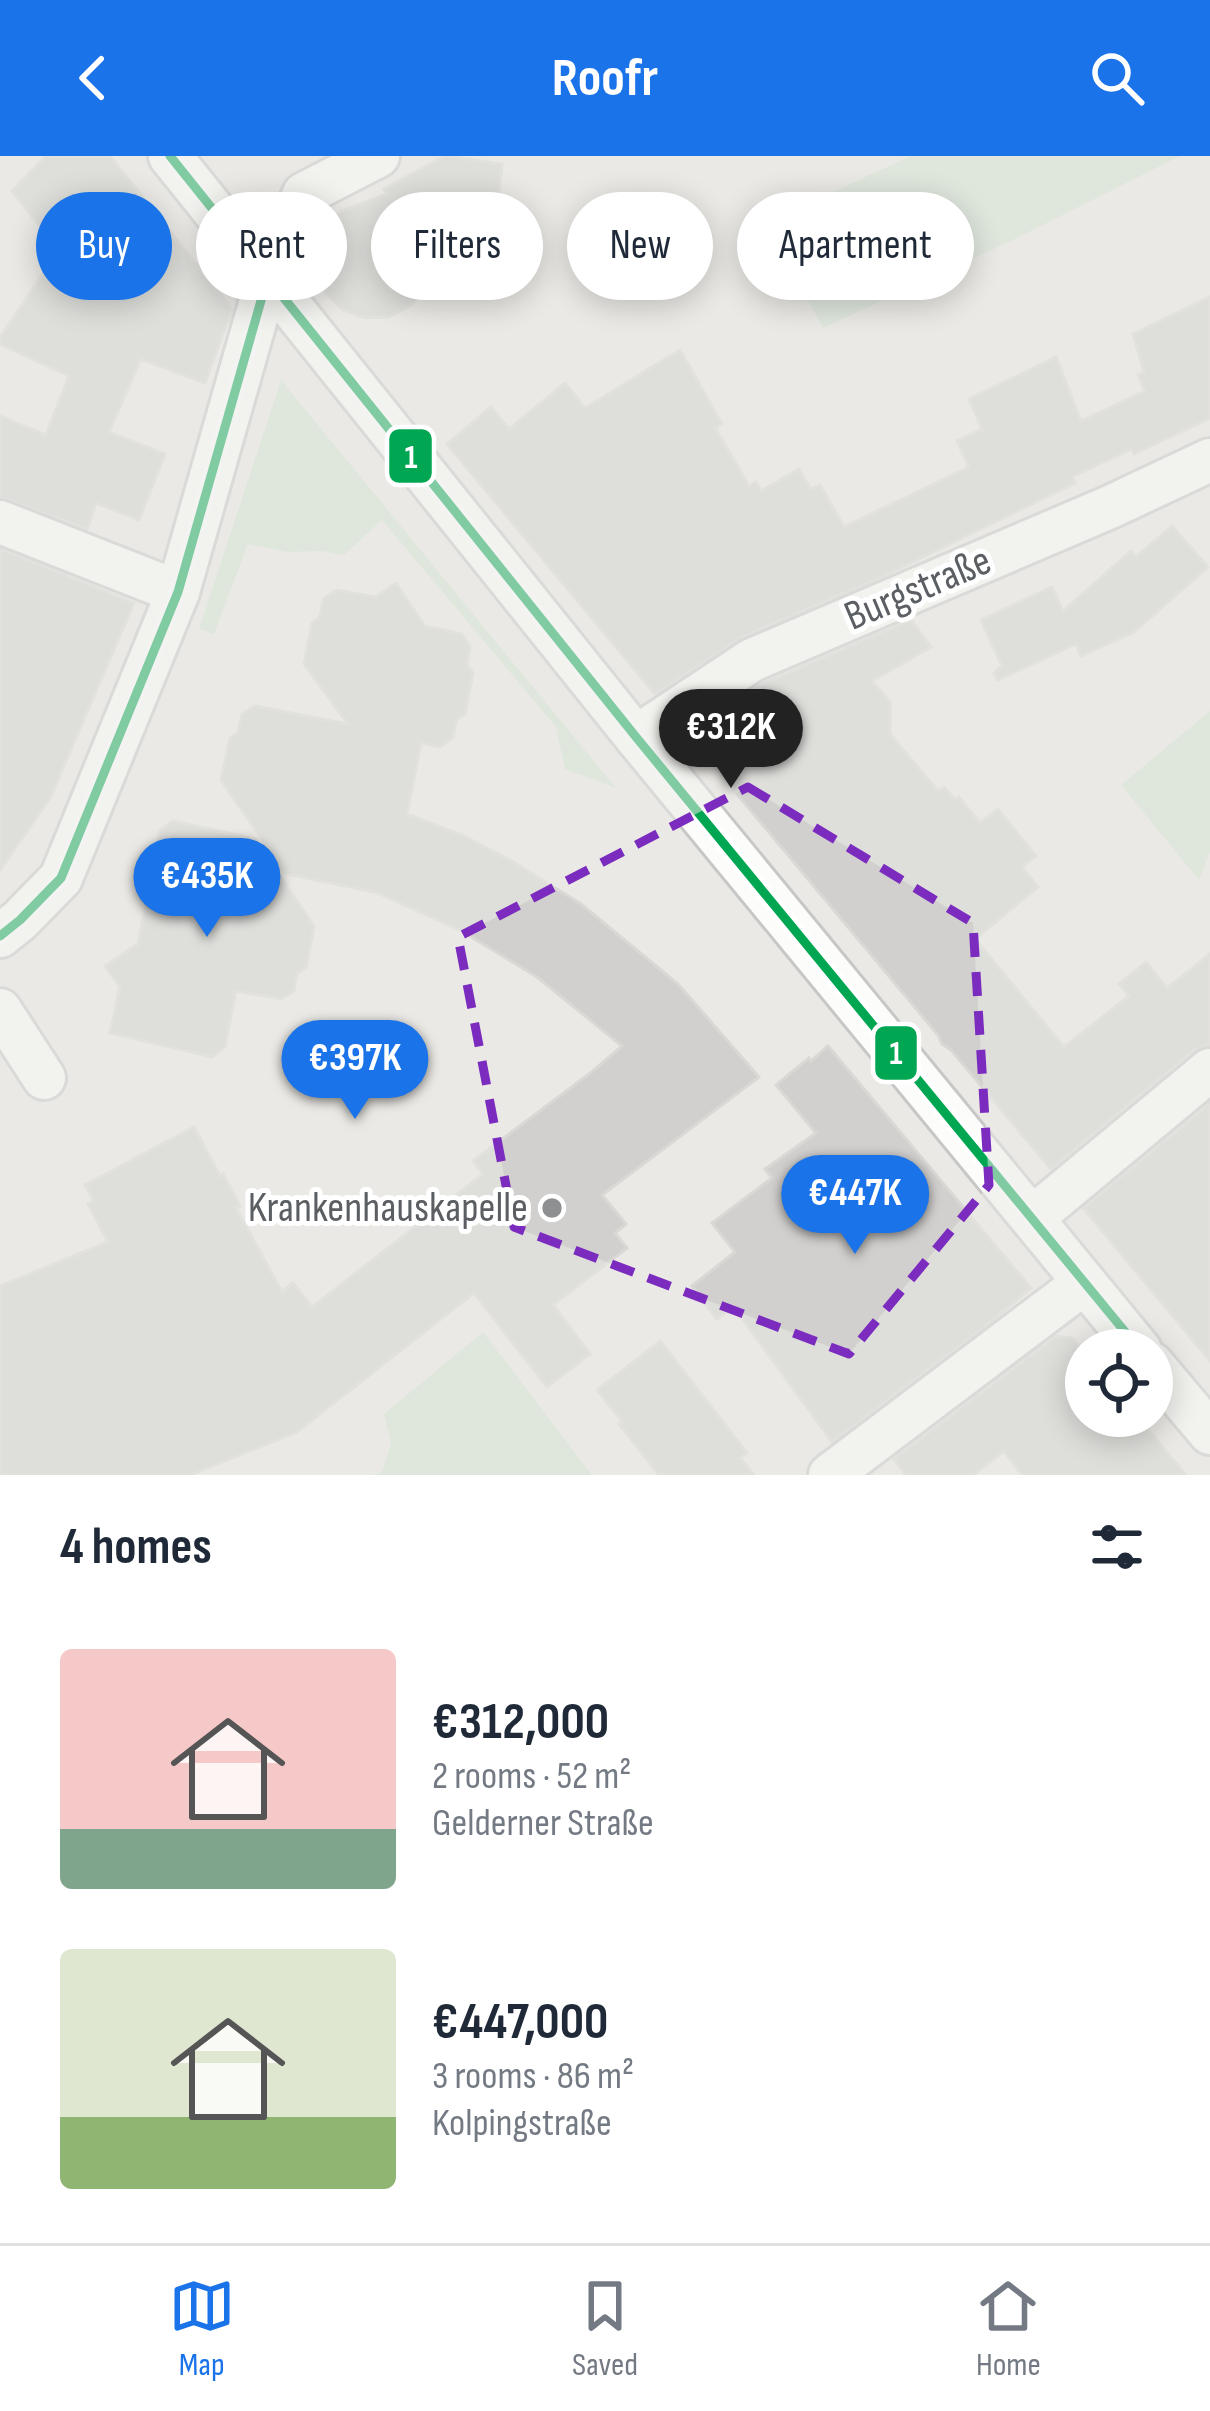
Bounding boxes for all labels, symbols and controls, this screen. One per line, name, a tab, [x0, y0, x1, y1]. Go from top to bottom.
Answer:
icon: back	[60, 45, 126, 111]
icon: search	[1084, 45, 1150, 111]
text: Roofr	[552, 46, 658, 111]
chip: Buy	[36, 192, 172, 300]
chip: Rent	[196, 192, 347, 300]
chip: Filters	[371, 192, 543, 300]
chip: New	[567, 192, 713, 300]
chip: Apartment	[737, 192, 974, 300]
line badge: 1	[387, 427, 434, 485]
text: 1	[405, 438, 418, 478]
street label: Burgstraße	[837, 535, 999, 643]
pin: €312K	[647, 689, 815, 791]
text: €312K	[686, 704, 776, 751]
pin: €435K	[123, 838, 291, 940]
text: €435K	[160, 853, 254, 900]
pin: €397K	[271, 1020, 439, 1122]
line badge: 1	[873, 1024, 919, 1082]
text: 1	[890, 1034, 903, 1074]
text: €397K	[308, 1035, 402, 1082]
pin: €447K	[771, 1155, 939, 1257]
text: €447K	[808, 1170, 902, 1217]
place label: Krankenhauskapelle	[248, 1183, 528, 1234]
marker: Krankenhauskapelle	[539, 1195, 565, 1221]
map controls	[1065, 1329, 1173, 1437]
button: locate	[1065, 1329, 1173, 1437]
icon: filters	[1084, 1514, 1150, 1580]
text: 4 homes	[60, 1517, 212, 1578]
text: €312,000	[432, 1692, 609, 1753]
icon: home	[156, 1697, 300, 1841]
text: 2 rooms · 52 m²	[432, 1753, 632, 1800]
text: Gelderner Straße	[432, 1800, 654, 1847]
text: €447,000	[432, 1992, 608, 2053]
icon: home	[156, 1997, 300, 2141]
text: 3 rooms · 86 m²	[432, 2053, 634, 2100]
text: Kolpingstraße	[432, 2100, 612, 2147]
tab: Map	[169, 2273, 235, 2385]
tab: Saved	[572, 2273, 638, 2385]
tab: Home	[975, 2273, 1041, 2385]

